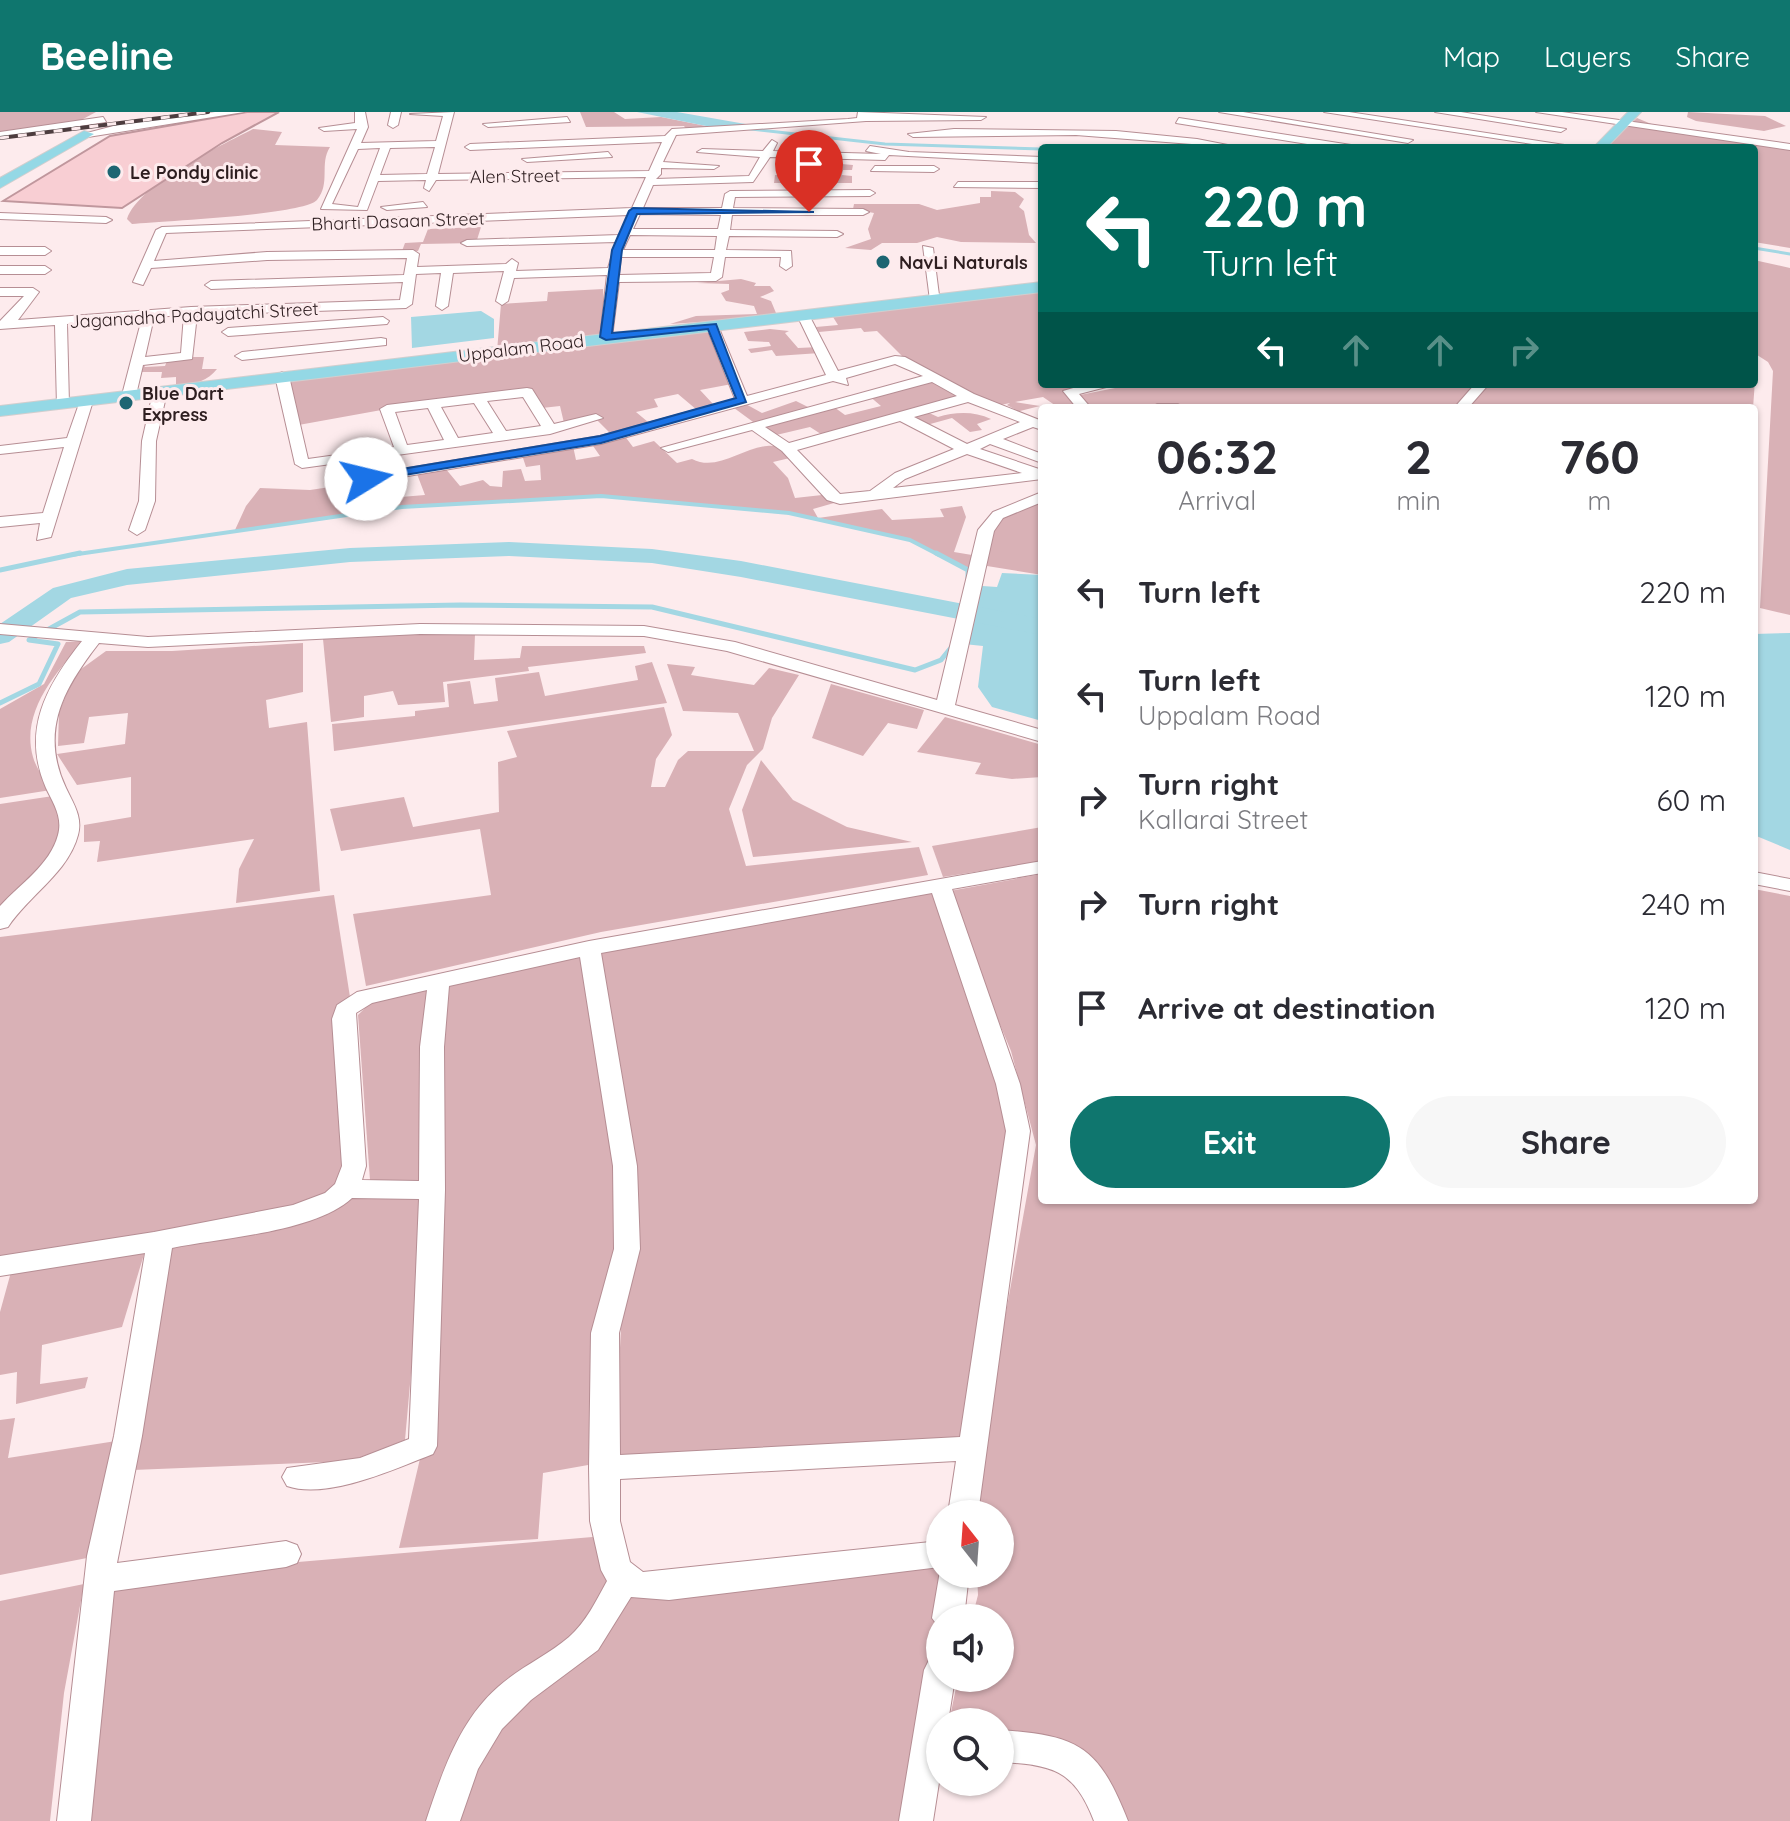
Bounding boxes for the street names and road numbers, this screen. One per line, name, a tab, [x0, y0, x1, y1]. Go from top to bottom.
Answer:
street label: Alen Street	[470, 164, 560, 188]
street label: Bharti Dasaan Street	[311, 206, 485, 236]
street label: Jaganadha Padayatchi Street	[69, 297, 319, 333]
street label: Uppalam Road	[457, 329, 585, 367]

